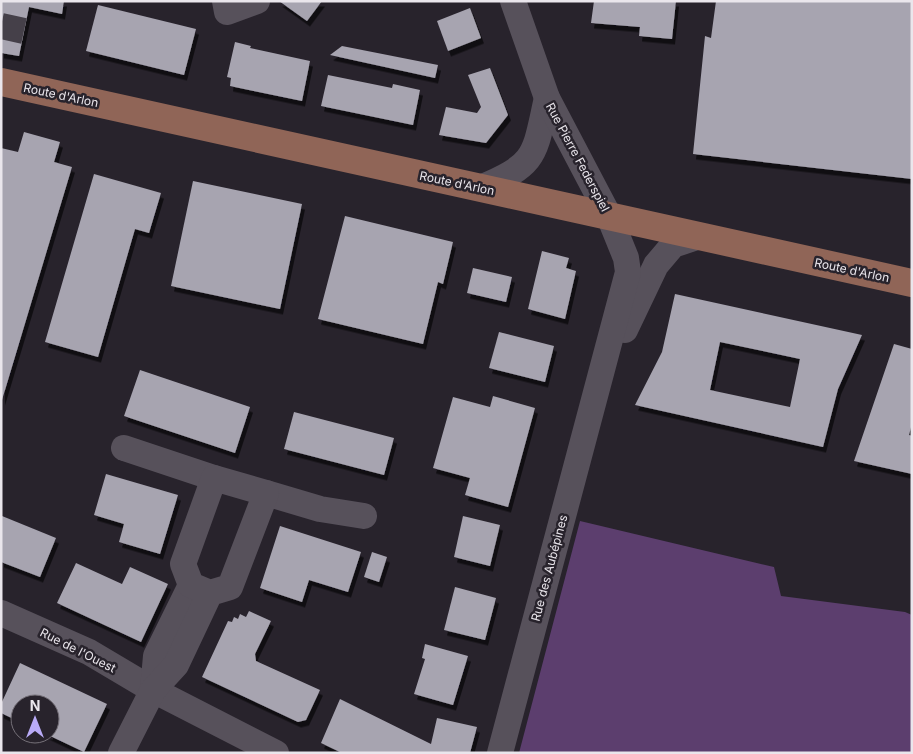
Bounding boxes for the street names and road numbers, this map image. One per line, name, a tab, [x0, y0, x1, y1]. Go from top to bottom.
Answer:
street label: Route d'Arlon	[22, 80, 100, 110]
street label: Rue Pierre Federspiel	[543, 100, 613, 214]
street label: Route d'Arlon	[418, 168, 496, 198]
street label: Route d'Arlon	[813, 255, 891, 285]
street label: Rue des Aubépines	[528, 513, 570, 623]
street label: Rue de l'Ouest	[38, 624, 118, 676]

